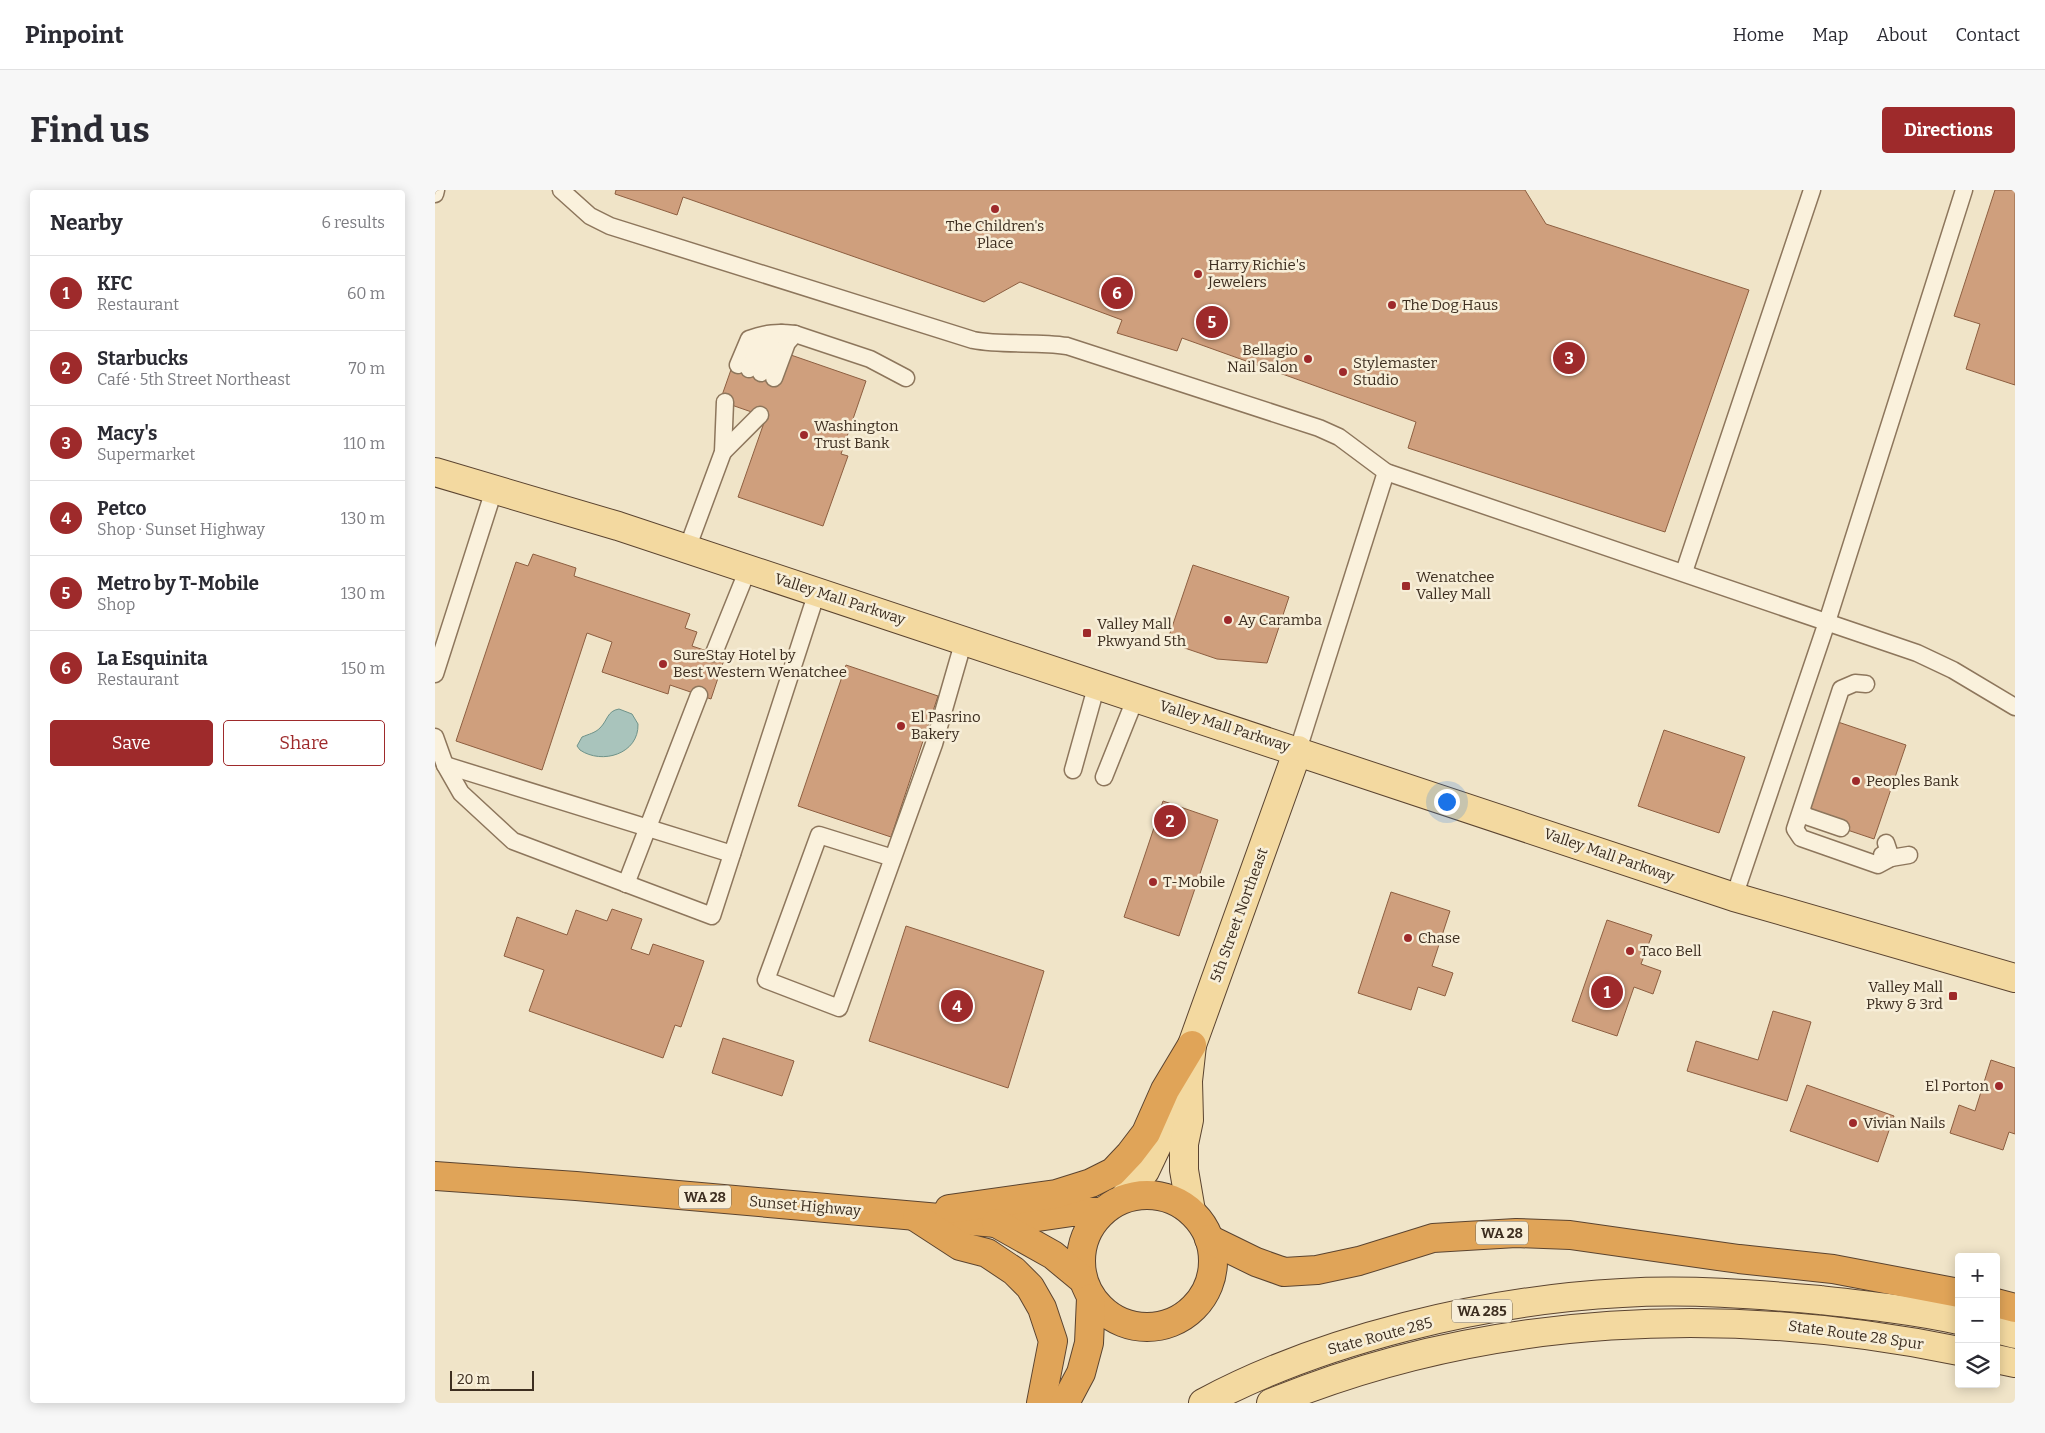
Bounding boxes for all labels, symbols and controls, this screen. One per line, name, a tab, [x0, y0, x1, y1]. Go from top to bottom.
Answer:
text: Pinpoint	[25, 21, 124, 49]
text: Home	[1733, 24, 1784, 46]
text: Map	[1812, 24, 1848, 46]
text: About	[1876, 24, 1927, 46]
text: Contact	[1955, 24, 2020, 46]
button: Directions	[1882, 107, 2015, 153]
text: Find us	[30, 109, 150, 151]
marker: The Children's Place	[989, 203, 1001, 215]
text: Nearby	[50, 210, 123, 236]
text: 6 results	[322, 213, 385, 232]
place label: The Children's Place	[946, 217, 1044, 252]
place label: Harry Richie's Jewelers	[1207, 256, 1306, 291]
marker: Harry Richie's Jewelers	[1192, 268, 1204, 280]
text: KFC	[97, 272, 132, 295]
pin: 6	[1101, 274, 1133, 312]
text: 1	[63, 284, 69, 303]
text: 60 m	[347, 284, 385, 303]
text: Restaurant	[97, 295, 179, 314]
place label: The Dog Haus	[1402, 296, 1498, 314]
marker: The Dog Haus	[1386, 299, 1398, 311]
pin: 5	[1196, 303, 1228, 341]
pin: 3	[1553, 339, 1585, 377]
place label: Bellagio Nail Salon	[1227, 341, 1299, 376]
text: Starbucks	[97, 347, 188, 370]
marker: Bellagio Nail Salon	[1302, 353, 1314, 365]
place label: Stylemaster Studio	[1353, 354, 1438, 389]
text: 2	[61, 359, 71, 378]
text: 70 m	[349, 359, 385, 378]
marker: Stylemaster Studio	[1337, 366, 1349, 378]
text: Café · 5th Street Northeast	[97, 370, 291, 389]
place label: Washington Trust Bank	[814, 417, 899, 452]
text: Macy's	[97, 422, 157, 445]
marker: Washington Trust Bank	[798, 429, 810, 441]
text: 3	[61, 434, 71, 453]
text: 110 m	[343, 434, 385, 453]
text: Supermarket	[97, 445, 195, 464]
text: Petco	[97, 497, 147, 520]
text: 4	[61, 509, 71, 528]
text: 130 m	[341, 509, 385, 528]
text: Shop · Sunset Highway	[97, 520, 265, 539]
place label: Wenatchee Valley Mall	[1416, 568, 1495, 603]
street label: Valley Mall Parkway	[772, 569, 908, 629]
text: Metro by T-Mobile	[97, 572, 259, 595]
marker: Wenatchee Valley Mall	[1400, 580, 1412, 592]
text: 5	[62, 584, 70, 603]
text: 130 m	[341, 584, 385, 603]
text: Shop	[97, 595, 135, 614]
place label: Ay Caramba	[1238, 611, 1322, 629]
marker: Ay Caramba	[1222, 614, 1234, 626]
place label: Valley Mall Pkwyand 5th	[1097, 615, 1187, 650]
marker: Valley Mall Pkwyand 5th	[1081, 627, 1093, 639]
place label: SureStay Hotel by Best Western Wenatchee	[673, 646, 847, 681]
text: La Esquinita	[97, 647, 208, 670]
marker: SureStay Hotel by Best Western Wenatchee	[657, 658, 669, 670]
text: 6	[61, 659, 71, 678]
text: 150 m	[341, 659, 385, 678]
text: Restaurant	[97, 670, 179, 689]
street label: Valley Mall Parkway	[1157, 696, 1293, 756]
place label: El Pasrino Bakery	[911, 708, 981, 743]
button: Save	[50, 720, 213, 766]
button: Share	[223, 720, 385, 766]
marker: El Pasrino Bakery	[895, 720, 907, 732]
place label: Peoples Bank	[1866, 772, 1959, 790]
marker: Peoples Bank	[1850, 775, 1862, 787]
your location	[1434, 789, 1460, 815]
pin: 2	[1154, 802, 1186, 840]
street label: Valley Mall Parkway	[1542, 824, 1677, 886]
street label: 5th Street Northeast	[1206, 845, 1272, 985]
place label: T-Mobile	[1163, 873, 1225, 891]
marker: T-Mobile	[1147, 876, 1159, 888]
place label: Chase	[1418, 929, 1460, 947]
marker: Chase	[1402, 932, 1414, 944]
place label: Taco Bell	[1640, 942, 1702, 960]
marker: Taco Bell	[1624, 945, 1636, 957]
pin: 1	[1591, 973, 1623, 1011]
place label: Valley Mall Pkwy & 3rd	[1866, 978, 1943, 1013]
pin: 4	[941, 987, 973, 1025]
marker: Valley Mall Pkwy & 3rd	[1947, 990, 1959, 1002]
place label: El Porton	[1925, 1077, 1989, 1095]
marker: El Porton	[1993, 1080, 2005, 1092]
place label: Vivian Nails	[1863, 1114, 1946, 1132]
marker: Vivian Nails	[1847, 1117, 1859, 1129]
road number: WA 28	[679, 1186, 731, 1209]
street label: Sunset Highway	[748, 1192, 862, 1220]
road number: WA 28	[1476, 1222, 1528, 1244]
map controls	[1955, 1253, 2000, 1388]
button: +	[1955, 1253, 2000, 1298]
button: −	[1955, 1298, 2000, 1343]
road number: WA 285	[1452, 1300, 1512, 1322]
street label: State Route 285	[1326, 1313, 1434, 1359]
street label: State Route 28 Spur	[1787, 1317, 1925, 1353]
button: layers	[1955, 1343, 2000, 1388]
scale bar	[450, 1368, 534, 1391]
text: 20 m	[457, 1371, 490, 1388]

